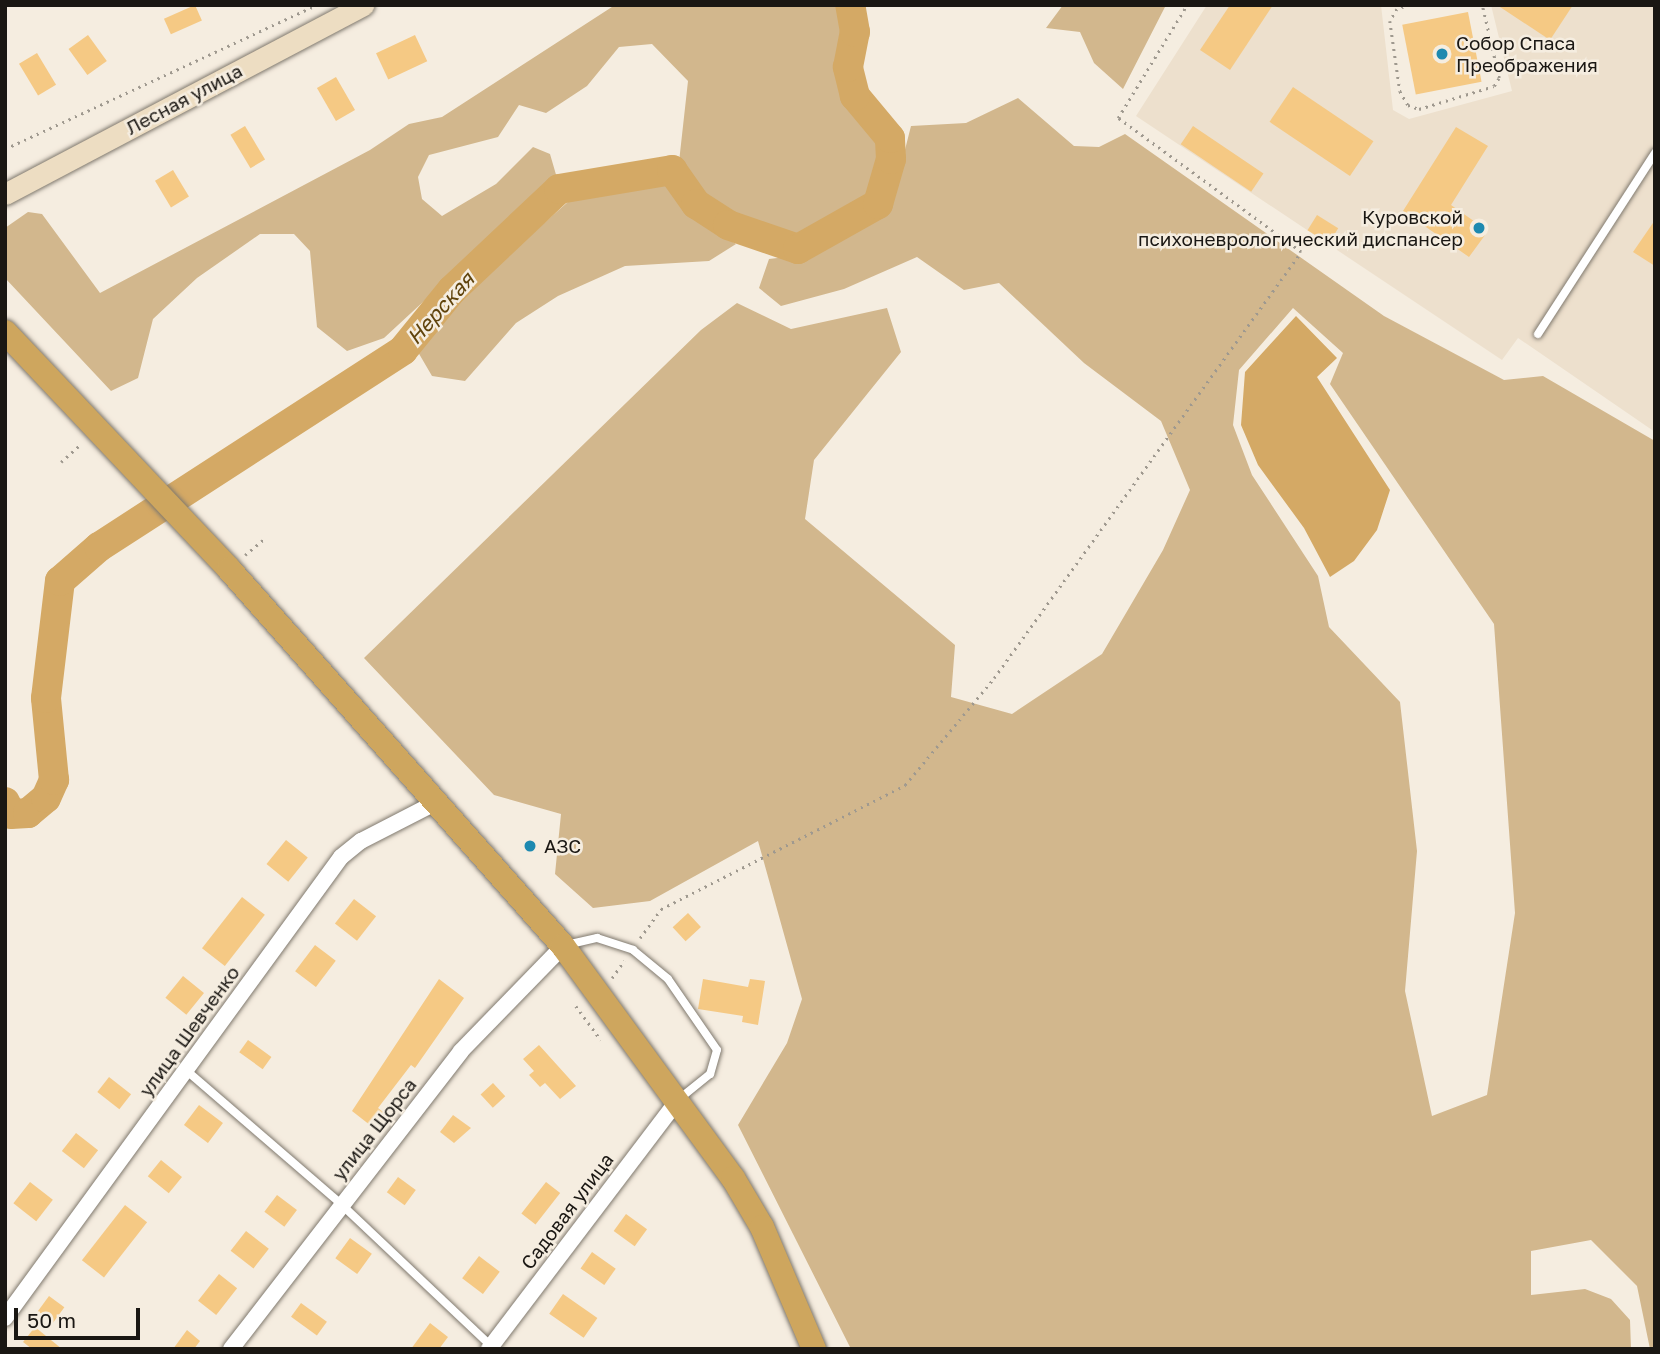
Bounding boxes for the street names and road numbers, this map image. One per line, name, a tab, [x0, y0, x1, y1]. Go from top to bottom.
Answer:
street label: Лесная улица	[122, 59, 246, 139]
street label: улица Шевченко	[134, 961, 244, 1101]
street label: улица Щорса	[327, 1073, 421, 1185]
street label: Садовая улица	[516, 1149, 618, 1273]

